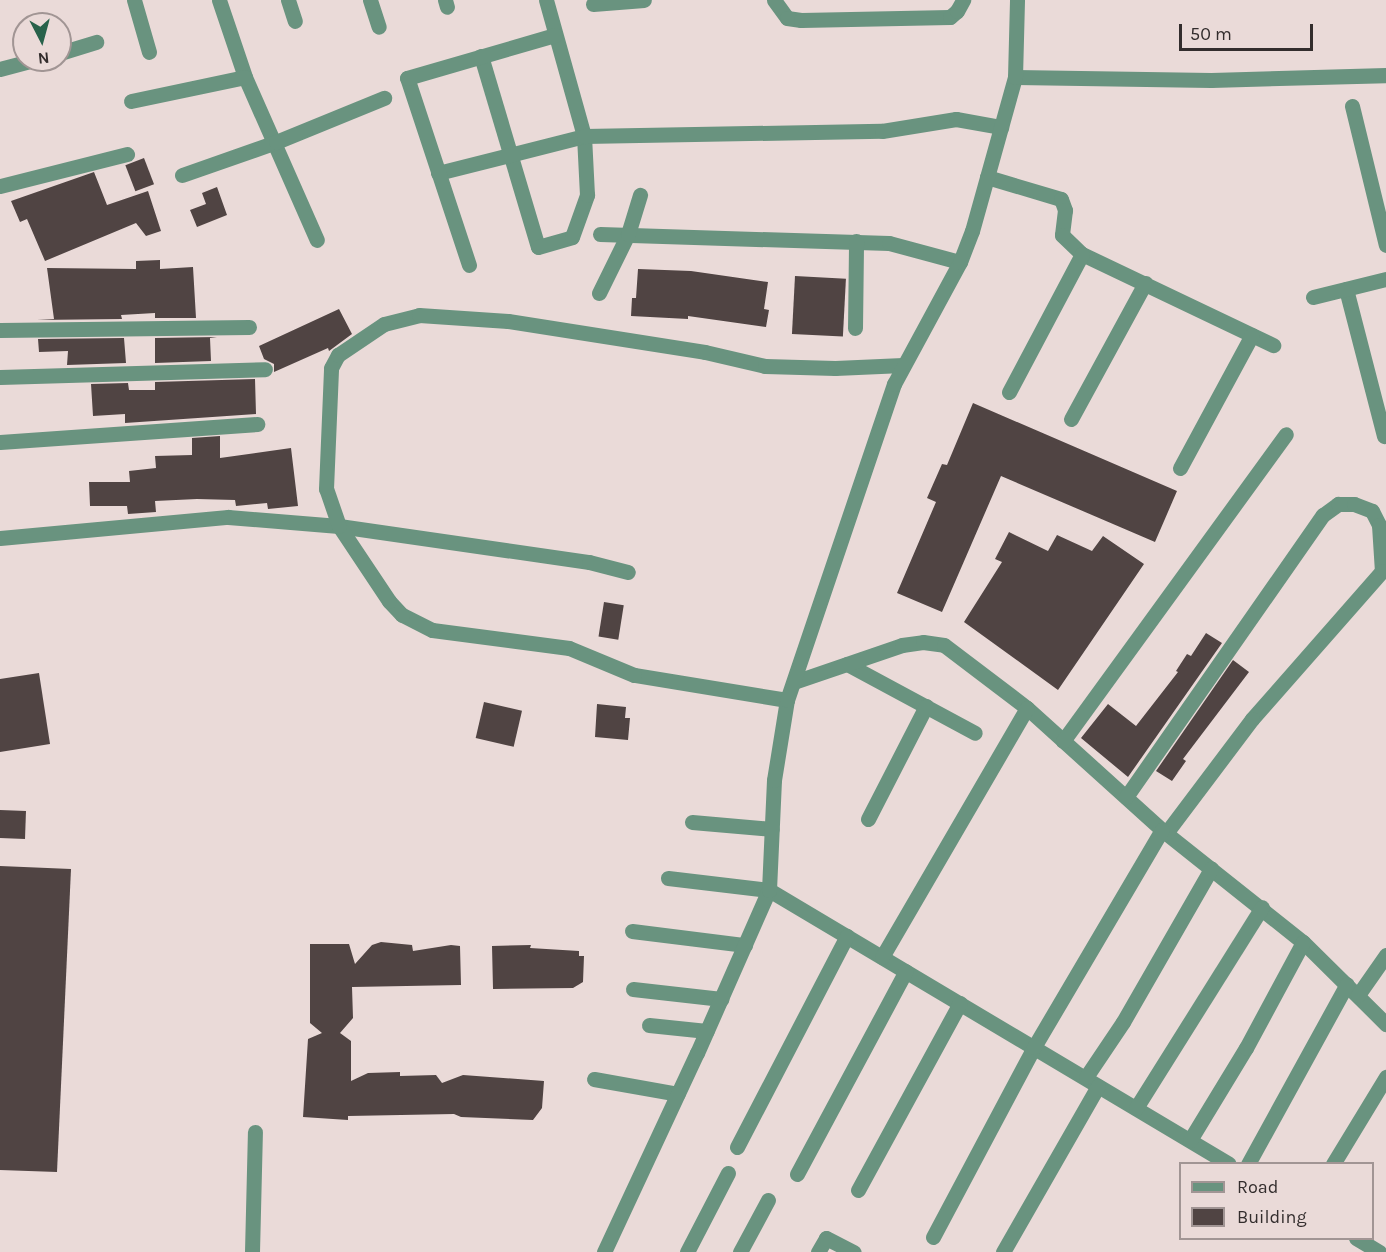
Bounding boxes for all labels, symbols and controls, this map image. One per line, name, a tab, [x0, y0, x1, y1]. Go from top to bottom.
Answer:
north arrow	[12, 12, 72, 72]
scale bar	[1182, 12, 1316, 50]
text: 50 m	[1190, 23, 1232, 45]
text: N	[37, 48, 50, 68]
legend	[1179, 1162, 1374, 1240]
text: Road	[1237, 1176, 1278, 1198]
text: Building	[1237, 1206, 1307, 1228]

